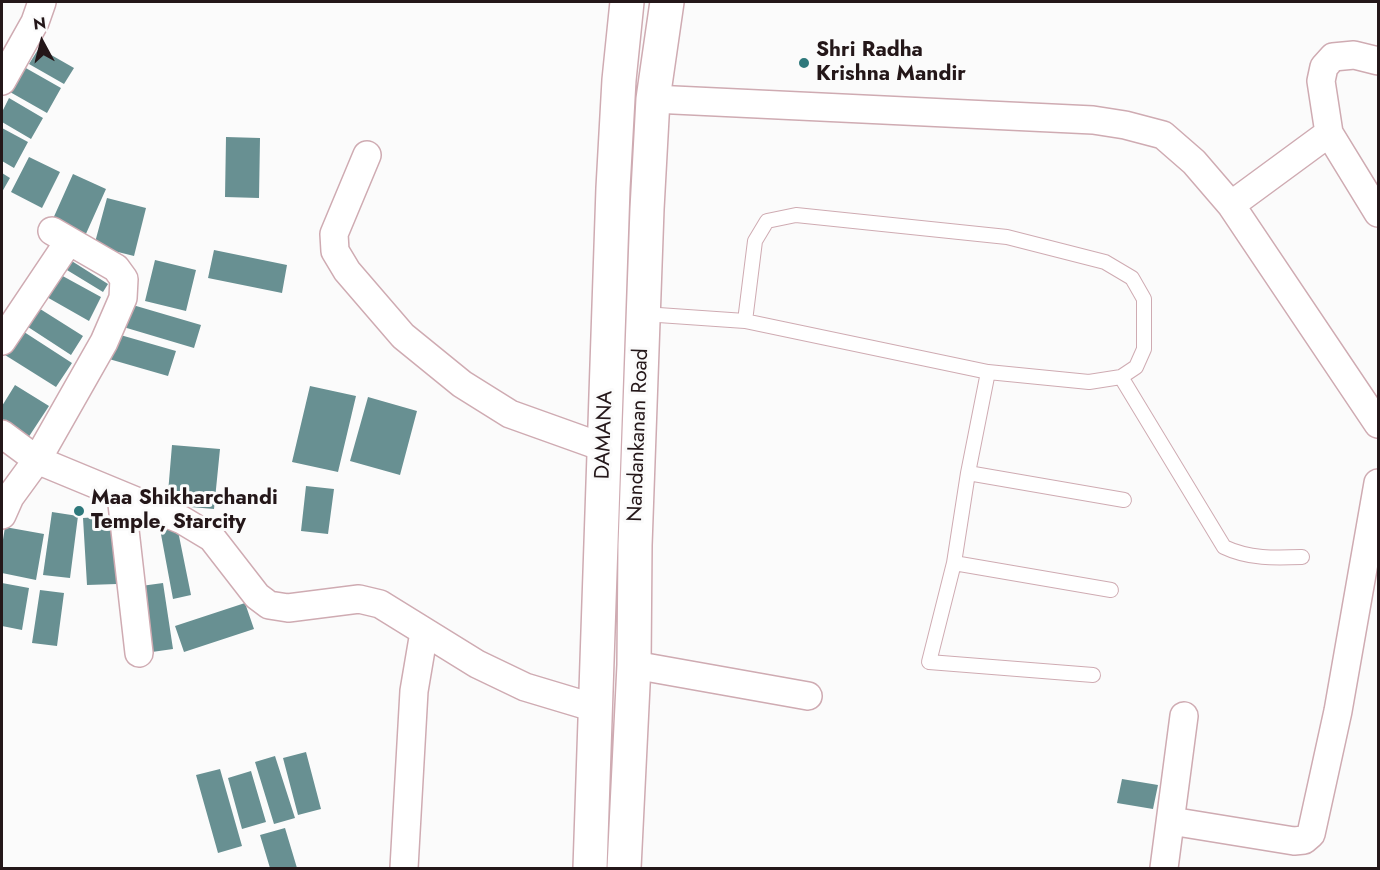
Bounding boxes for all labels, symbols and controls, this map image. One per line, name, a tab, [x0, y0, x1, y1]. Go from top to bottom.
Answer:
text: N	[32, 11, 47, 36]
north arrow	[12, 12, 72, 72]
place label: Shri Radha Krishna Mandir	[816, 38, 966, 88]
marker: Shri Radha Krishna Mandir	[797, 56, 811, 70]
street label: Nandankanan Road	[623, 348, 655, 522]
street label: DAMANA	[591, 390, 619, 480]
place label: Maa Shikharchandi Temple, Starcity	[91, 486, 278, 536]
marker: Maa Shikharchandi Temple, Starcity	[72, 504, 86, 518]

